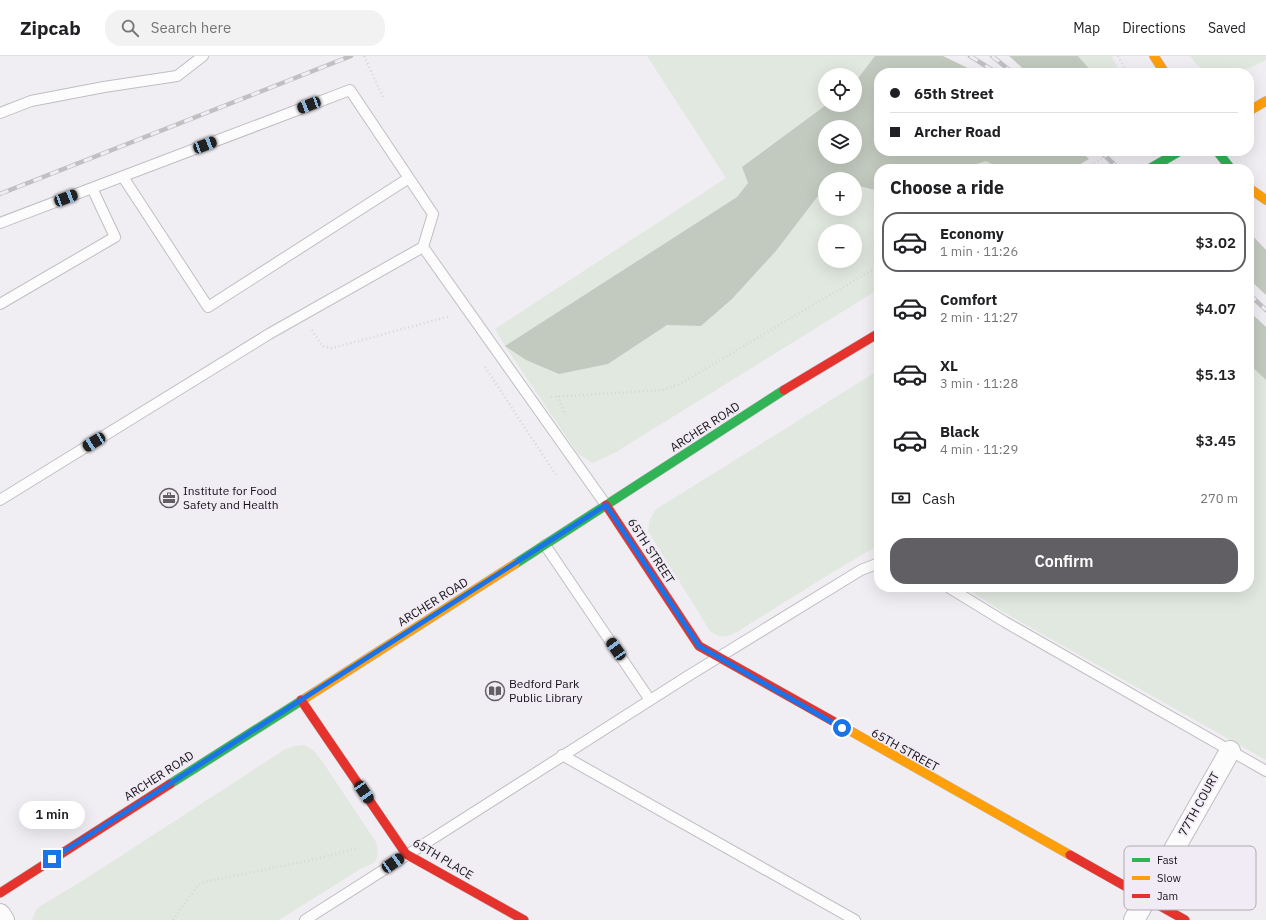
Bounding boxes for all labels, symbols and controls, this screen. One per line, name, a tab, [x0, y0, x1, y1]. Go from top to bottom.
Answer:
search box	[105, 10, 385, 46]
text: Zipcab	[20, 16, 81, 40]
icon: search	[119, 17, 141, 39]
text: Search here	[151, 18, 231, 37]
text: Map	[1073, 19, 1100, 37]
text: Directions	[1122, 19, 1186, 37]
text: Saved	[1208, 19, 1246, 37]
map controls	[818, 68, 862, 268]
button: locate	[818, 68, 862, 112]
text: 65th Street	[914, 84, 994, 103]
car	[296, 95, 322, 115]
button: layers	[818, 120, 862, 164]
text: Archer Road	[914, 122, 1001, 141]
car	[192, 135, 218, 155]
button: +	[818, 172, 862, 216]
text: Choose a ride	[890, 176, 1004, 199]
car	[53, 188, 79, 208]
button: −	[818, 224, 862, 268]
icon: car	[892, 224, 928, 260]
text: Economy	[940, 224, 1004, 243]
text: $3.02	[1196, 233, 1236, 252]
text: 1 min · 11:26	[940, 243, 1018, 260]
icon: car	[892, 290, 928, 326]
text: Comfort	[940, 290, 997, 309]
text: $4.07	[1196, 299, 1236, 318]
text: 2 min · 11:27	[940, 309, 1018, 326]
icon: car	[892, 356, 928, 392]
text: XL	[940, 356, 958, 375]
text: $5.13	[1196, 365, 1236, 384]
text: 3 min · 11:28	[940, 375, 1018, 392]
street label: ARCHER ROAD	[667, 398, 742, 455]
icon: car	[892, 422, 928, 458]
text: Black	[940, 422, 980, 441]
car	[81, 431, 107, 453]
text: $3.45	[1196, 431, 1236, 450]
text: 4 min · 11:29	[940, 441, 1018, 458]
place label: Institute for Food Safety and Health	[183, 483, 279, 512]
office icon: Institute for Food Safety and Health	[158, 487, 180, 509]
icon: cash	[890, 487, 912, 509]
text: Cash	[922, 489, 955, 508]
text: 270 m	[1200, 490, 1238, 507]
street label: 65TH STREET	[625, 515, 678, 586]
button: Confirm	[890, 538, 1238, 584]
street label: ARCHER ROAD	[395, 574, 471, 629]
car	[604, 636, 628, 662]
place label: Bedford Park Public Library	[509, 676, 582, 705]
library icon: Bedford Park Public Library	[484, 680, 506, 702]
route start	[833, 719, 851, 737]
street label: 65TH STREET	[869, 725, 942, 774]
street label: ARCHER ROAD	[121, 747, 196, 804]
street label: 77TH COURT	[1175, 769, 1222, 838]
car	[352, 779, 376, 805]
callout: 1 min	[19, 801, 85, 829]
text: 1 min	[35, 806, 69, 823]
street label: 65TH PLACE	[410, 835, 476, 883]
legend	[1124, 846, 1256, 910]
route end	[43, 850, 61, 868]
car	[380, 851, 406, 875]
text: Fast	[1157, 853, 1178, 867]
text: Slow	[1157, 871, 1181, 885]
text: Jam	[1157, 889, 1178, 903]

